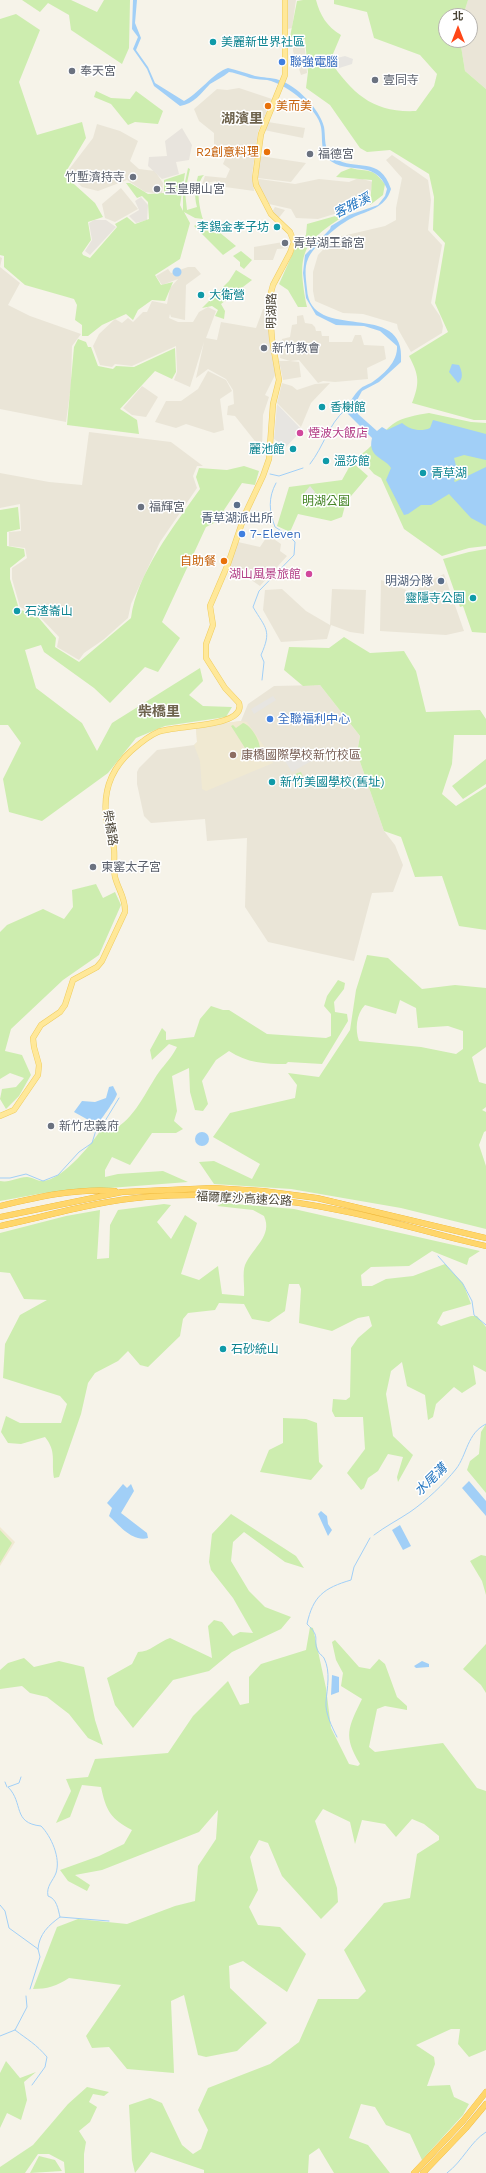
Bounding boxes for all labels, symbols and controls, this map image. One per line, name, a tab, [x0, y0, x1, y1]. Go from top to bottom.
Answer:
north arrow	[438, 8, 478, 48]
text: 北	[453, 10, 464, 23]
place label: 美麗新世界社區	[221, 35, 305, 49]
marker: 美麗新世界社區	[208, 37, 218, 47]
place label: 聯強電腦	[290, 55, 338, 69]
marker: 聯強電腦	[277, 57, 287, 67]
place label: 奉天宮	[80, 64, 116, 78]
marker: 奉天宮	[67, 66, 77, 76]
place label: 壹同寺	[383, 73, 419, 87]
marker: 壹同寺	[370, 75, 380, 85]
place label: 美而美	[276, 99, 312, 113]
marker: 美而美	[263, 101, 273, 111]
district label: 湖濱里	[221, 111, 263, 127]
place label: R2創意料理	[196, 145, 259, 159]
marker: R2創意料理	[262, 147, 272, 157]
place label: 福德宮	[318, 147, 354, 161]
marker: 福德宮	[305, 149, 315, 159]
place label: 竹塹濟持寺	[65, 170, 125, 184]
marker: 竹塹濟持寺	[128, 172, 138, 182]
place label: 玉皇開山宮	[165, 182, 225, 196]
marker: 玉皇開山宮	[152, 184, 162, 194]
water label: 客雅溪	[331, 190, 373, 222]
place label: 李錫金孝子坊	[197, 220, 269, 234]
marker: 李錫金孝子坊	[272, 222, 282, 232]
place label: 青草湖王爺宮	[293, 236, 365, 250]
marker: 青草湖王爺宮	[280, 238, 290, 248]
place label: 大衛營	[209, 288, 245, 302]
marker: 大衛營	[196, 290, 206, 300]
street label: 明湖路	[264, 293, 280, 329]
place label: 新竹教會	[272, 341, 320, 355]
marker: 新竹教會	[259, 343, 269, 353]
place label: 香榭館	[330, 400, 366, 414]
marker: 香榭館	[317, 402, 327, 412]
place label: 煙波大飯店	[308, 426, 368, 440]
marker: 煙波大飯店	[295, 428, 305, 438]
place label: 麗池館	[249, 442, 285, 456]
marker: 麗池館	[288, 444, 298, 454]
place label: 溫莎館	[334, 454, 370, 468]
marker: 溫莎館	[321, 456, 331, 466]
place label: 青草湖	[431, 466, 467, 480]
marker: 青草湖	[418, 468, 428, 478]
park label: 明湖公園	[302, 494, 350, 508]
place label: 福輝宮	[149, 500, 185, 514]
marker: 青草湖派出所	[232, 500, 242, 510]
marker: 福輝宮	[136, 502, 146, 512]
place label: 青草湖派出所	[201, 511, 273, 525]
place label: 7-Eleven	[250, 527, 301, 541]
marker: 7-Eleven	[237, 529, 247, 539]
place label: 自助餐	[180, 554, 216, 568]
marker: 自助餐	[219, 556, 229, 566]
place label: 湖山風景旅館	[229, 567, 301, 581]
marker: 湖山風景旅館	[304, 569, 314, 579]
place label: 明湖分隊	[385, 574, 433, 588]
marker: 明湖分隊	[436, 576, 446, 586]
place label: 靈隱寺公園	[405, 591, 465, 605]
marker: 靈隱寺公園	[468, 593, 478, 603]
place label: 石渣崙山	[25, 604, 73, 618]
marker: 石渣崙山	[12, 606, 22, 616]
district label: 柴橋里	[138, 704, 180, 720]
place label: 全聯福利中心	[278, 712, 350, 726]
marker: 全聯福利中心	[265, 714, 275, 724]
place label: 康橋國際學校新竹校區	[241, 748, 361, 762]
marker: 康橋國際學校新竹校區	[228, 750, 238, 760]
place label: 新竹美國學校(舊址)	[280, 775, 384, 789]
marker: 新竹美國學校(舊址)	[267, 777, 277, 787]
street label: 柴橋路	[100, 809, 120, 847]
place label: 東窰太子宮	[101, 860, 161, 874]
marker: 東窰太子宮	[88, 862, 98, 872]
place label: 新竹忠義府	[59, 1119, 119, 1133]
marker: 新竹忠義府	[46, 1121, 56, 1131]
street label: 福爾摩沙高速公路	[196, 1189, 292, 1209]
place label: 石砂統山	[231, 1342, 279, 1356]
marker: 石砂統山	[218, 1344, 228, 1354]
water label: 水尾溝	[412, 1461, 450, 1499]

